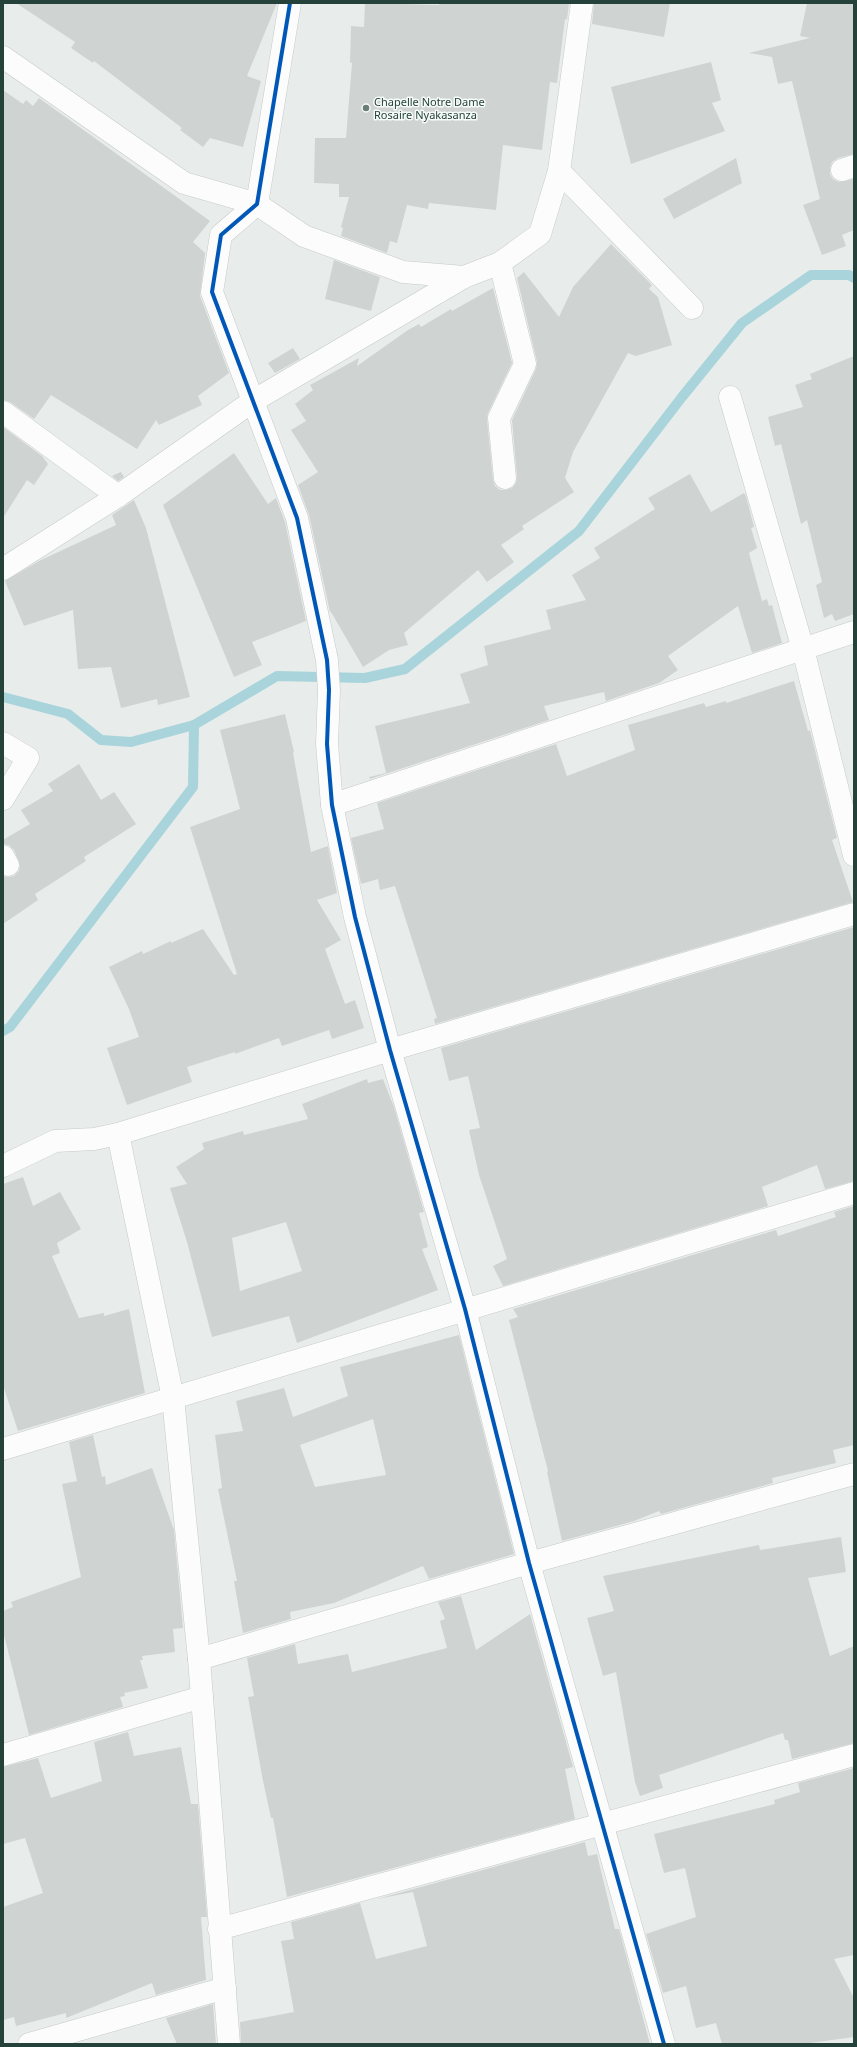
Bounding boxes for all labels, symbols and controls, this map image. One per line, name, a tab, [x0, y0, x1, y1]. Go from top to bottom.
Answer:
place label: Chapelle Notre Dame Rosaire Nyakasanza	[374, 94, 485, 122]
marker: Chapelle Notre Dame Rosaire Nyakasanza	[361, 103, 371, 113]

